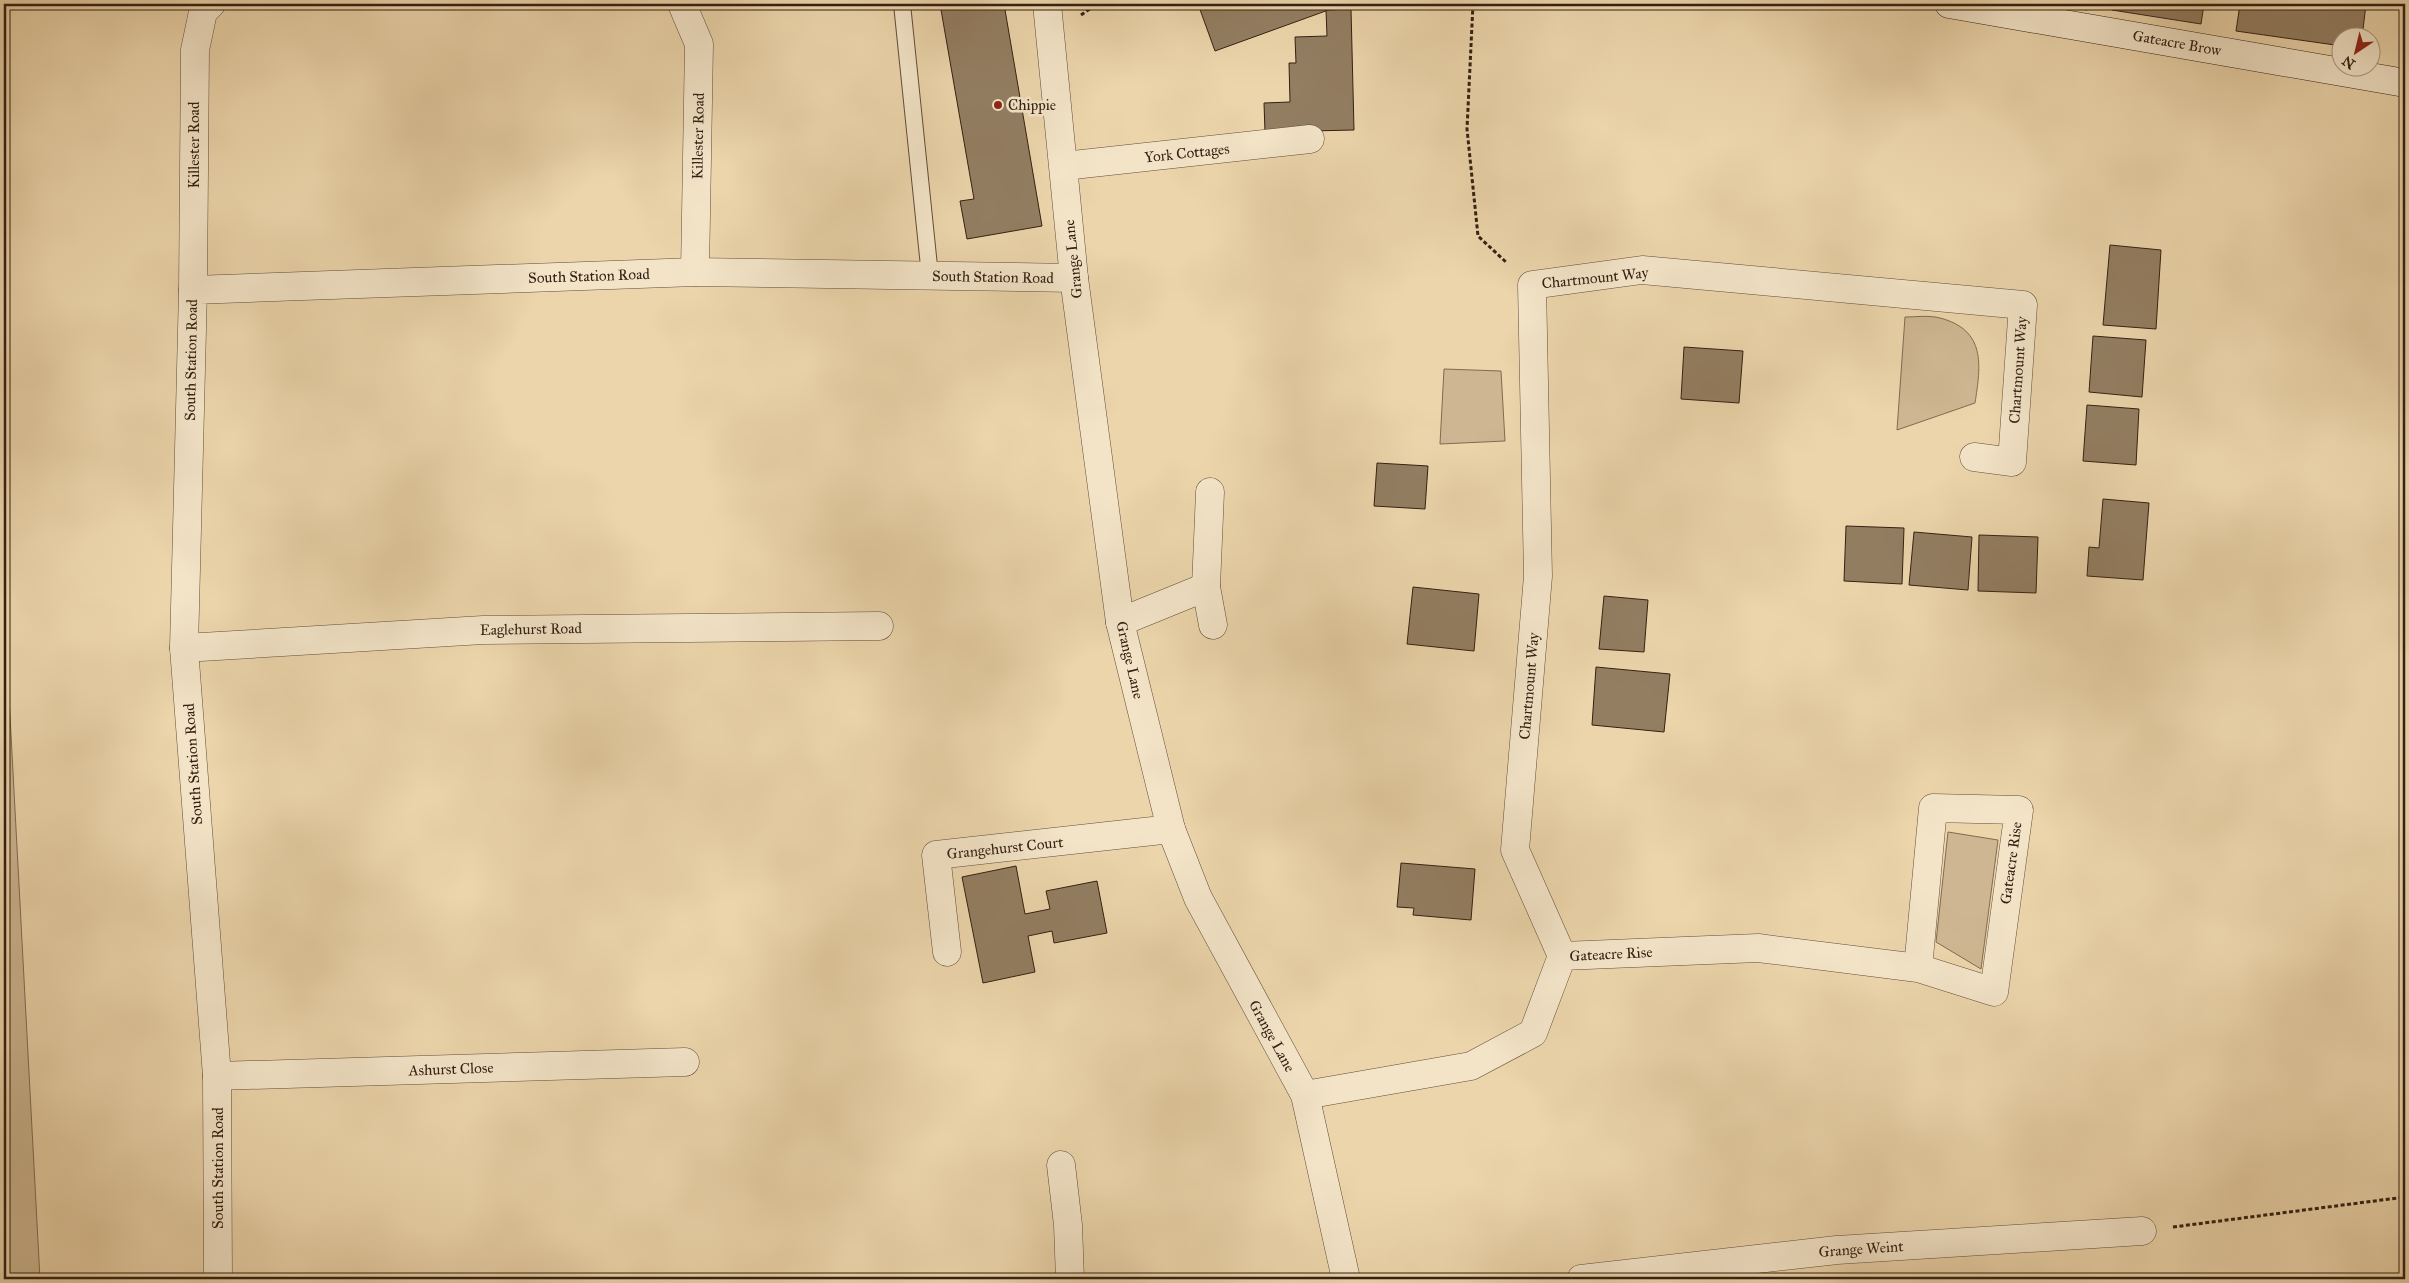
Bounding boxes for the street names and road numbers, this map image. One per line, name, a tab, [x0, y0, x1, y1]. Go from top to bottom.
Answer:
street label: Gateacre Brow	[2131, 26, 2223, 60]
street label: Killester Road	[688, 92, 708, 180]
street label: Killester Road	[185, 101, 203, 188]
street label: York Cottages	[1144, 140, 1230, 166]
street label: Grange Lane	[1060, 219, 1086, 299]
street label: Chartmount Way	[1541, 263, 1650, 293]
street label: South Station Road	[528, 265, 651, 287]
street label: South Station Road	[932, 267, 1055, 287]
street label: South Station Road	[181, 298, 201, 421]
street label: Chartmount Way	[2005, 315, 2031, 424]
street label: Eaglehurst Road	[480, 619, 583, 639]
street label: Grange Lane	[1112, 619, 1148, 701]
street label: Chartmount Way	[1515, 631, 1543, 740]
street label: South Station Road	[180, 702, 206, 825]
street label: Gateacre Rise	[1996, 821, 2026, 905]
street label: Grangehurst Court	[946, 833, 1065, 863]
street label: Gateacre Rise	[1569, 943, 1653, 965]
street label: Grange Lane	[1245, 997, 1299, 1075]
street label: Ashurst Close	[407, 1059, 494, 1080]
street label: South Station Road	[209, 1107, 227, 1229]
street label: Grange Weint	[1818, 1237, 1905, 1261]

